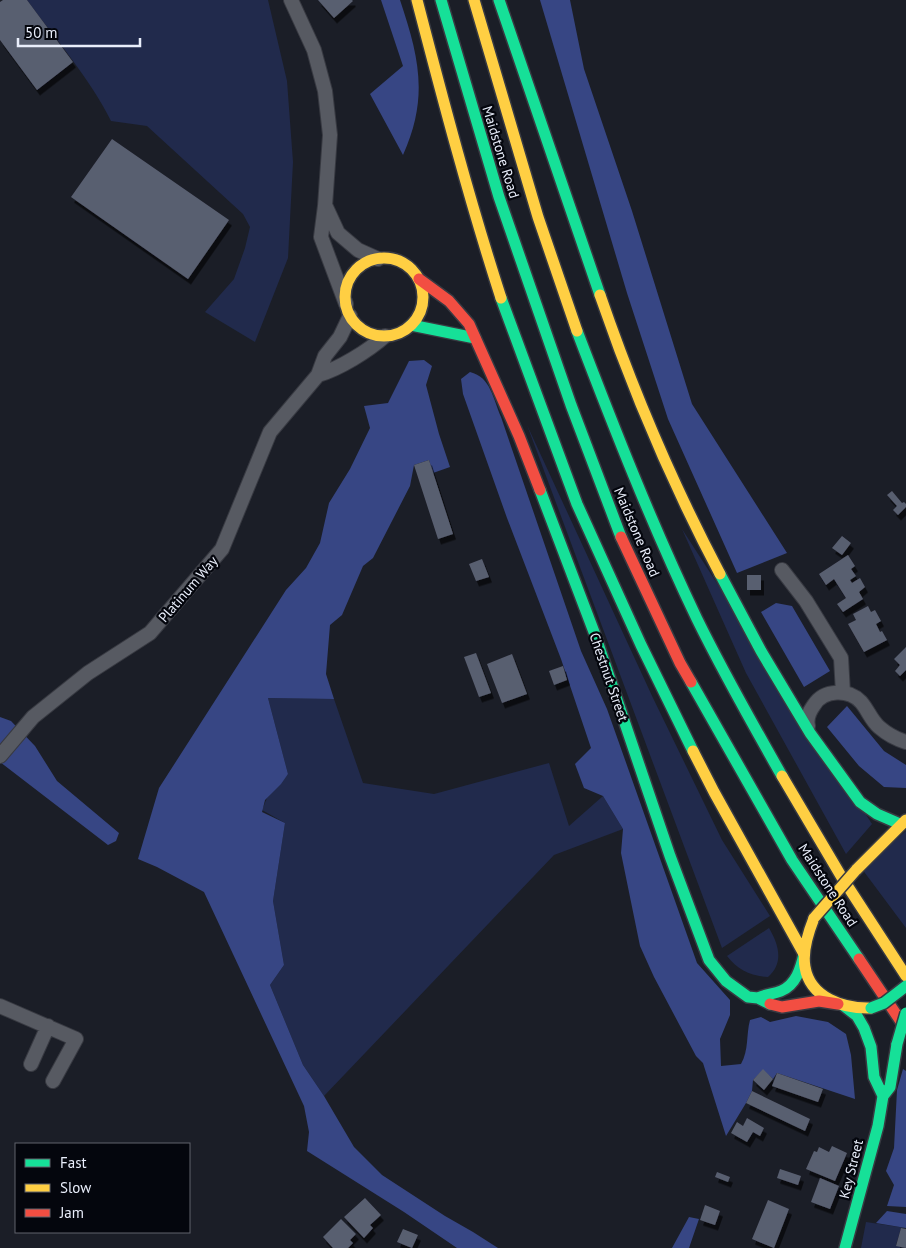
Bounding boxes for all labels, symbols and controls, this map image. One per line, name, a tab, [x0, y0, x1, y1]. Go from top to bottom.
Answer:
scale bar	[18, 15, 140, 47]
text: 50 m	[25, 23, 58, 42]
street label: Maidstone Road	[478, 104, 524, 200]
street label: Maidstone Road	[610, 485, 664, 579]
street label: Platinum Way	[154, 552, 222, 626]
street label: Chestnut Street	[585, 630, 633, 724]
street label: Maidstone Road	[794, 840, 862, 930]
street label: Key Street	[835, 1137, 867, 1200]
legend	[15, 1143, 190, 1233]
text: Fast	[60, 1153, 87, 1172]
text: Slow	[60, 1178, 91, 1197]
text: Jam	[59, 1203, 84, 1222]

